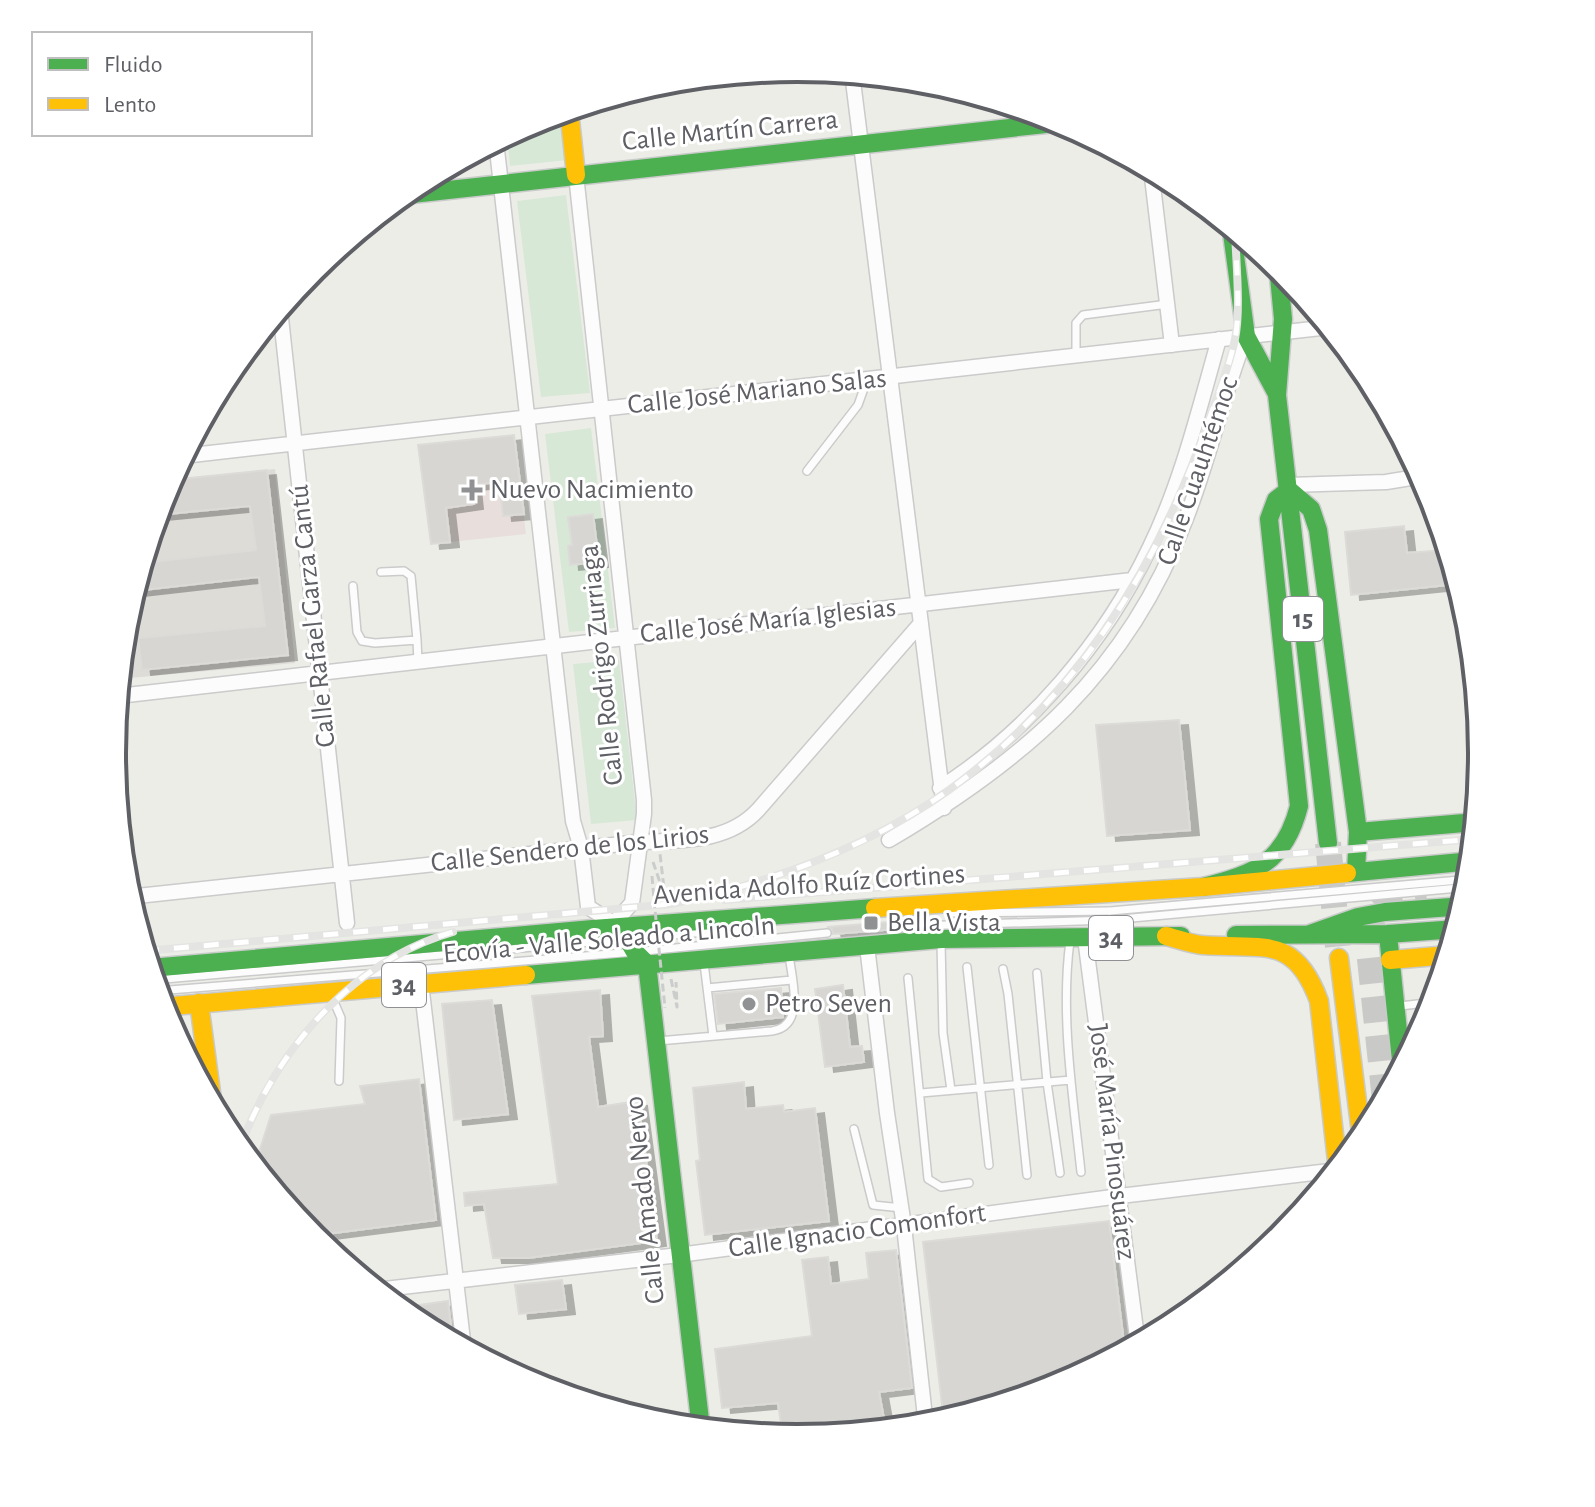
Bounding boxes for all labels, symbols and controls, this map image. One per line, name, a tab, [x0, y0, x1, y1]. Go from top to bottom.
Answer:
legend	[32, 32, 312, 136]
text: Fluido	[104, 53, 163, 77]
text: Lento	[104, 93, 156, 117]
street label: Calle Martín Carrera	[621, 106, 839, 156]
street label: Calle José Mariano Salas	[626, 364, 888, 420]
street label: Calle Cuauhtémoc	[1153, 373, 1243, 569]
place label: Nuevo Nacimiento	[490, 476, 694, 504]
marker: Nuevo Nacimiento	[461, 479, 483, 501]
street label: Calle Rafael Garza Cantú	[285, 483, 341, 749]
street label: Calle Rodrigo Zurriaga	[575, 543, 629, 787]
street label: Calle José María Iglesias	[639, 594, 897, 648]
road number: 15	[1283, 597, 1323, 641]
street label: Calle Sendero de los Lirios	[429, 820, 711, 878]
street label: Avenida Adolfo Ruíz Cortines	[652, 860, 966, 910]
place label: Bella Vista	[887, 909, 1001, 937]
street label: Ecovía - Valle Soleado a Lincoln	[442, 912, 776, 968]
marker: Bella Vista	[862, 914, 880, 932]
road number: 34	[1089, 916, 1133, 960]
road number: 34	[382, 963, 426, 1007]
place label: Petro Seven	[765, 990, 892, 1018]
marker: Petro Seven	[740, 995, 758, 1013]
street label: José María Pinosuárez	[1084, 1022, 1140, 1262]
street label: Calle Amado Nervo	[620, 1095, 670, 1305]
street label: Calle Ignacio Comonfort	[727, 1199, 988, 1263]

